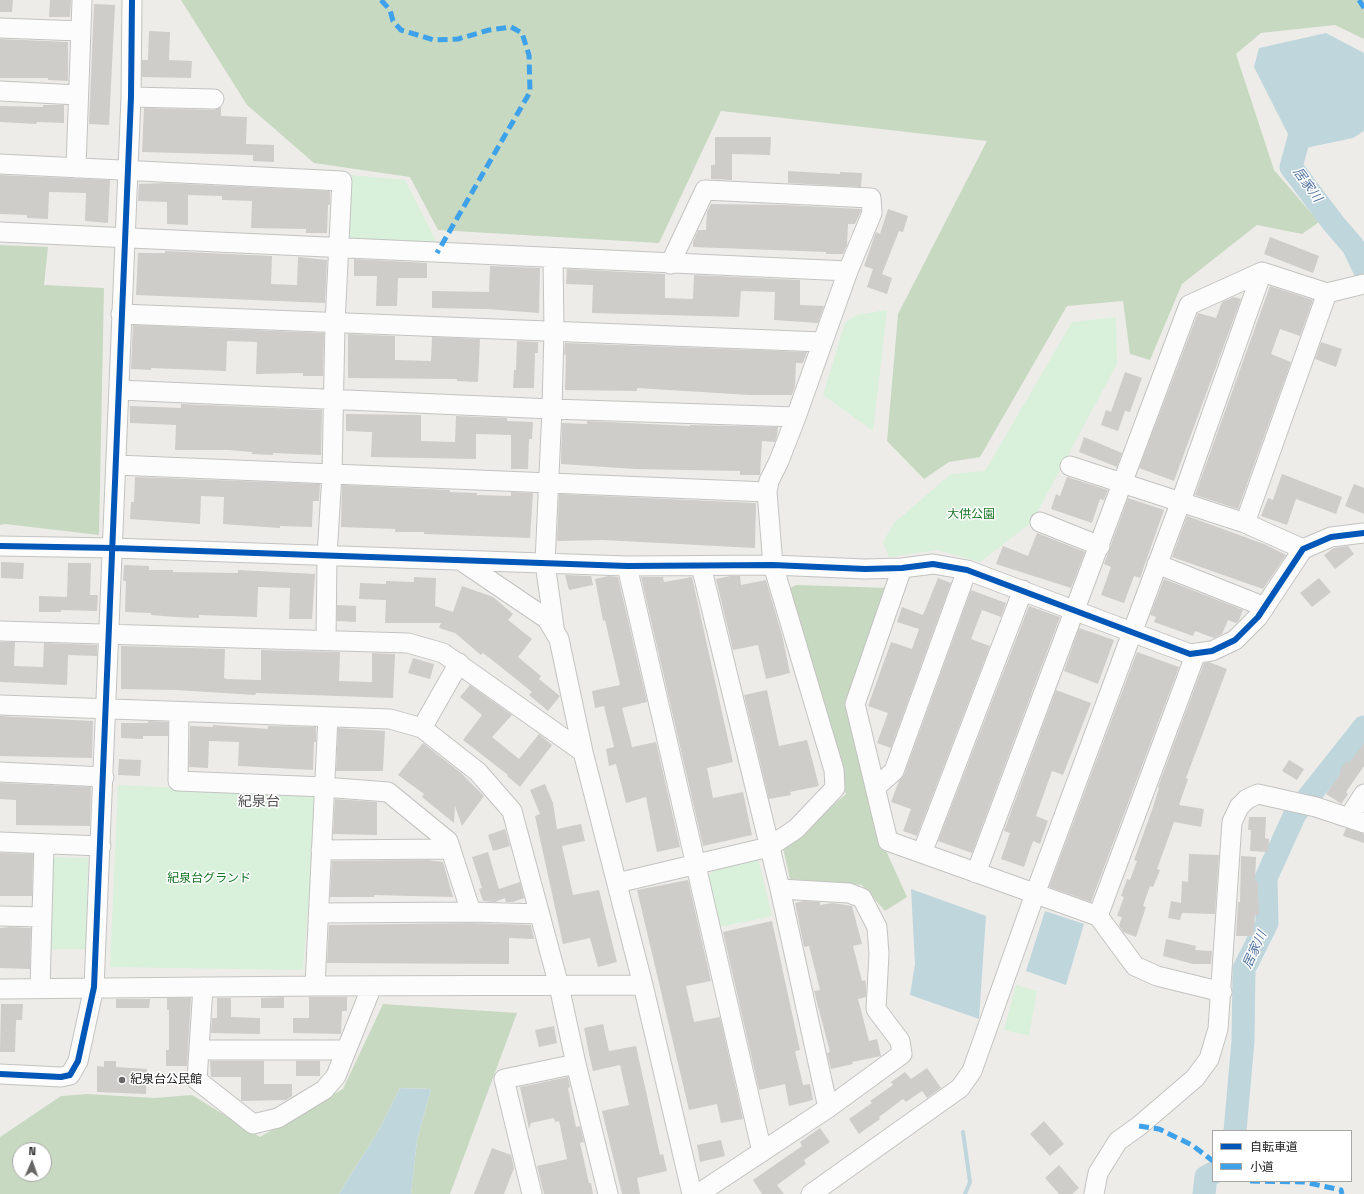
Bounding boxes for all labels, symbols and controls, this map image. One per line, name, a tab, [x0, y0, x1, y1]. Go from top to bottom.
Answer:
water label: 居家川	[1289, 165, 1325, 205]
park label: 大供公園	[947, 508, 995, 522]
district label: 紀泉台	[238, 794, 280, 810]
park label: 紀泉台グランド	[167, 872, 251, 886]
water label: 居家川	[1240, 929, 1270, 971]
place label: 紀泉台公民館	[130, 1073, 202, 1087]
marker: 紀泉台公民館	[117, 1075, 127, 1085]
legend	[1212, 1130, 1352, 1182]
text: 自転車道	[1250, 1139, 1298, 1155]
north arrow	[12, 1142, 52, 1182]
text: N	[28, 1144, 36, 1158]
text: 小道	[1250, 1159, 1274, 1175]

